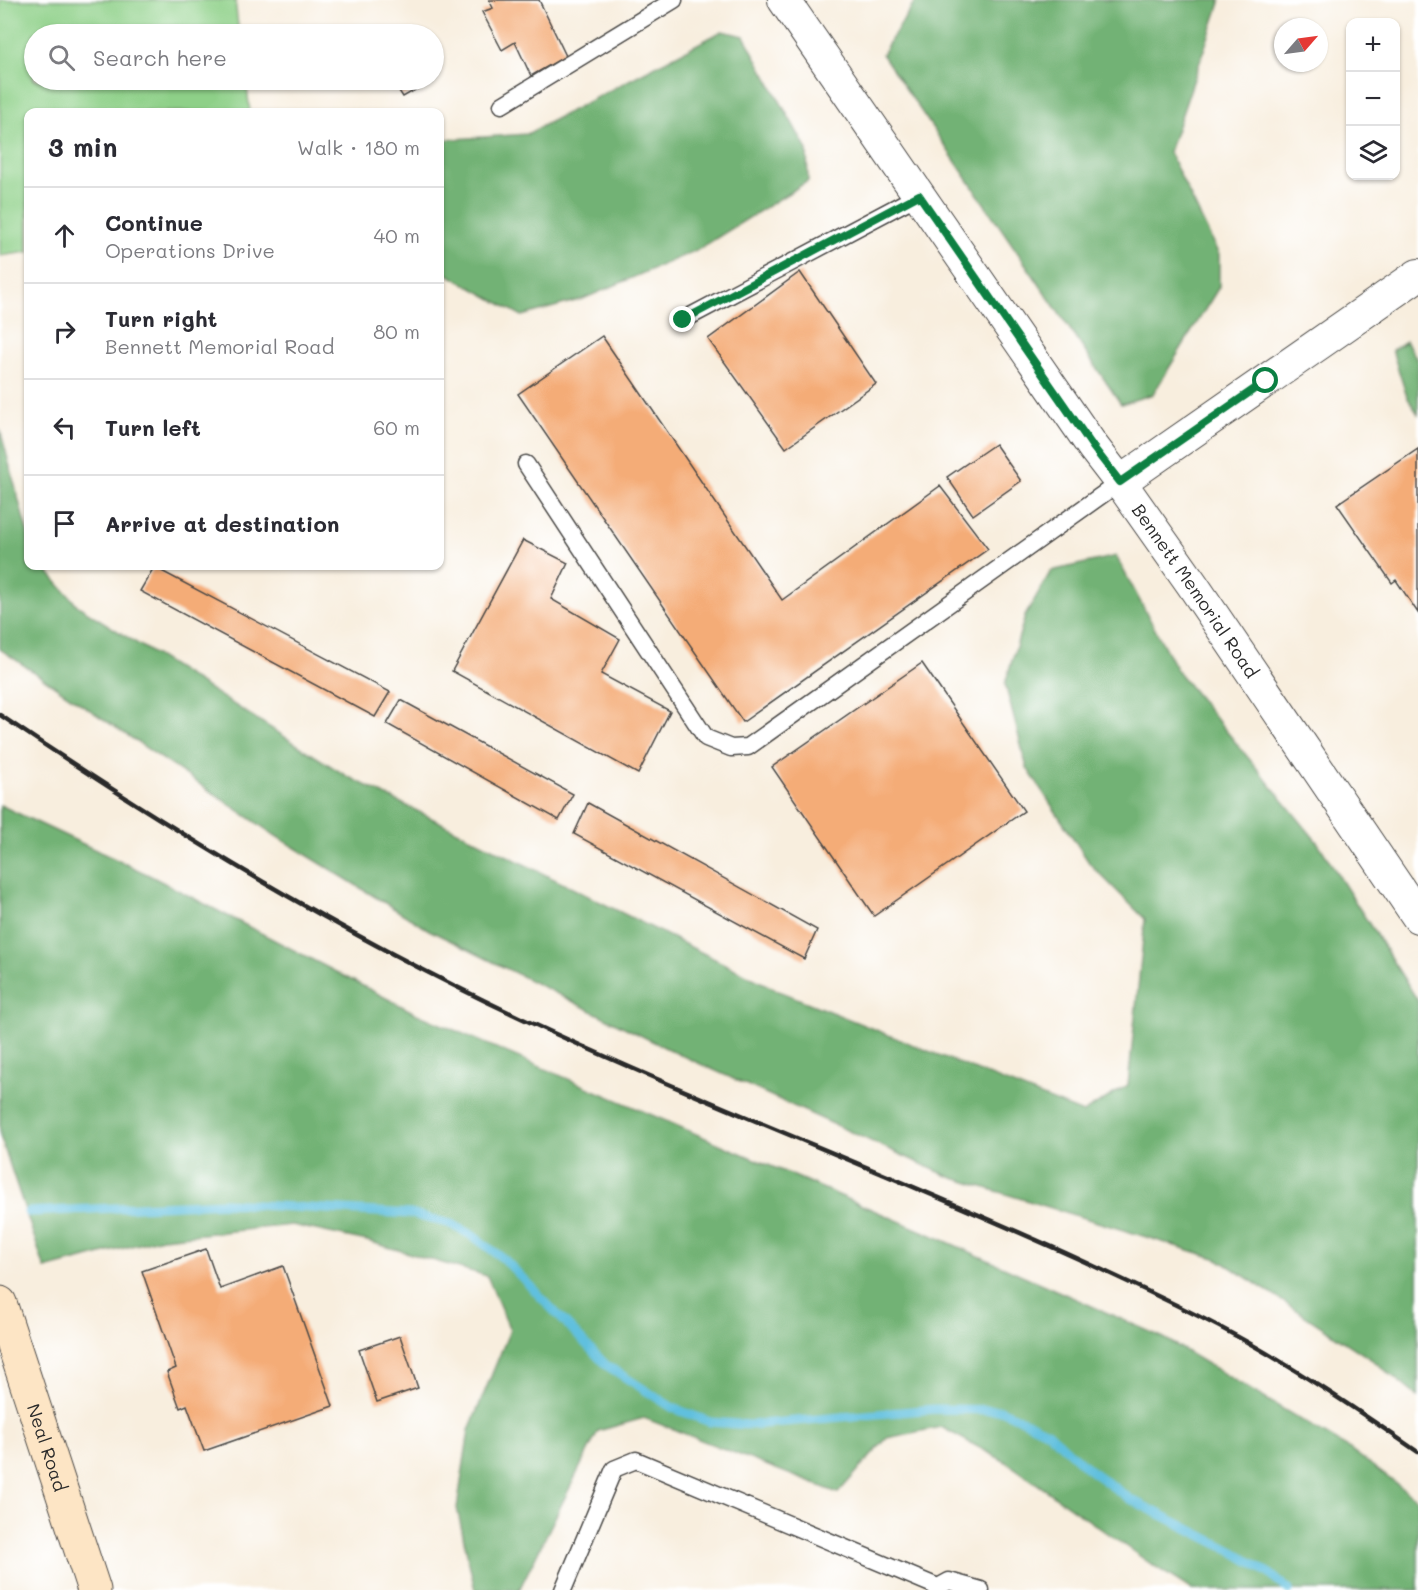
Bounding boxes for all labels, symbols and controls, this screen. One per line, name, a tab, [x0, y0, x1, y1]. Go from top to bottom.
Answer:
north arrow	[1274, 18, 1328, 72]
map controls	[1346, 18, 1400, 180]
button: +	[1346, 18, 1400, 72]
search box	[24, 24, 444, 90]
icon: search	[45, 41, 78, 74]
text: Search here	[93, 43, 227, 72]
button: −	[1346, 72, 1400, 126]
button: layers	[1346, 126, 1400, 180]
text: 3 min	[48, 130, 117, 164]
text: Walk · 180 m	[297, 134, 420, 160]
text: Continue	[105, 208, 203, 237]
icon: ahead	[48, 219, 81, 252]
text: 40 m	[374, 222, 420, 248]
text: Operations Drive	[105, 237, 275, 263]
text: Turn right	[105, 304, 217, 333]
route end	[669, 306, 695, 332]
icon: right	[48, 315, 81, 348]
text: 80 m	[373, 318, 420, 344]
text: Bennett Memorial Road	[105, 333, 334, 359]
route start	[1252, 367, 1278, 393]
icon: left	[48, 411, 81, 444]
text: Turn left	[105, 413, 201, 442]
text: 60 m	[373, 414, 420, 440]
street label: Bennett Memorial Road	[1127, 499, 1264, 682]
icon: arrive	[48, 507, 81, 540]
text: Arrive at destination	[105, 509, 340, 538]
street label: Neal Road	[22, 1401, 73, 1494]

